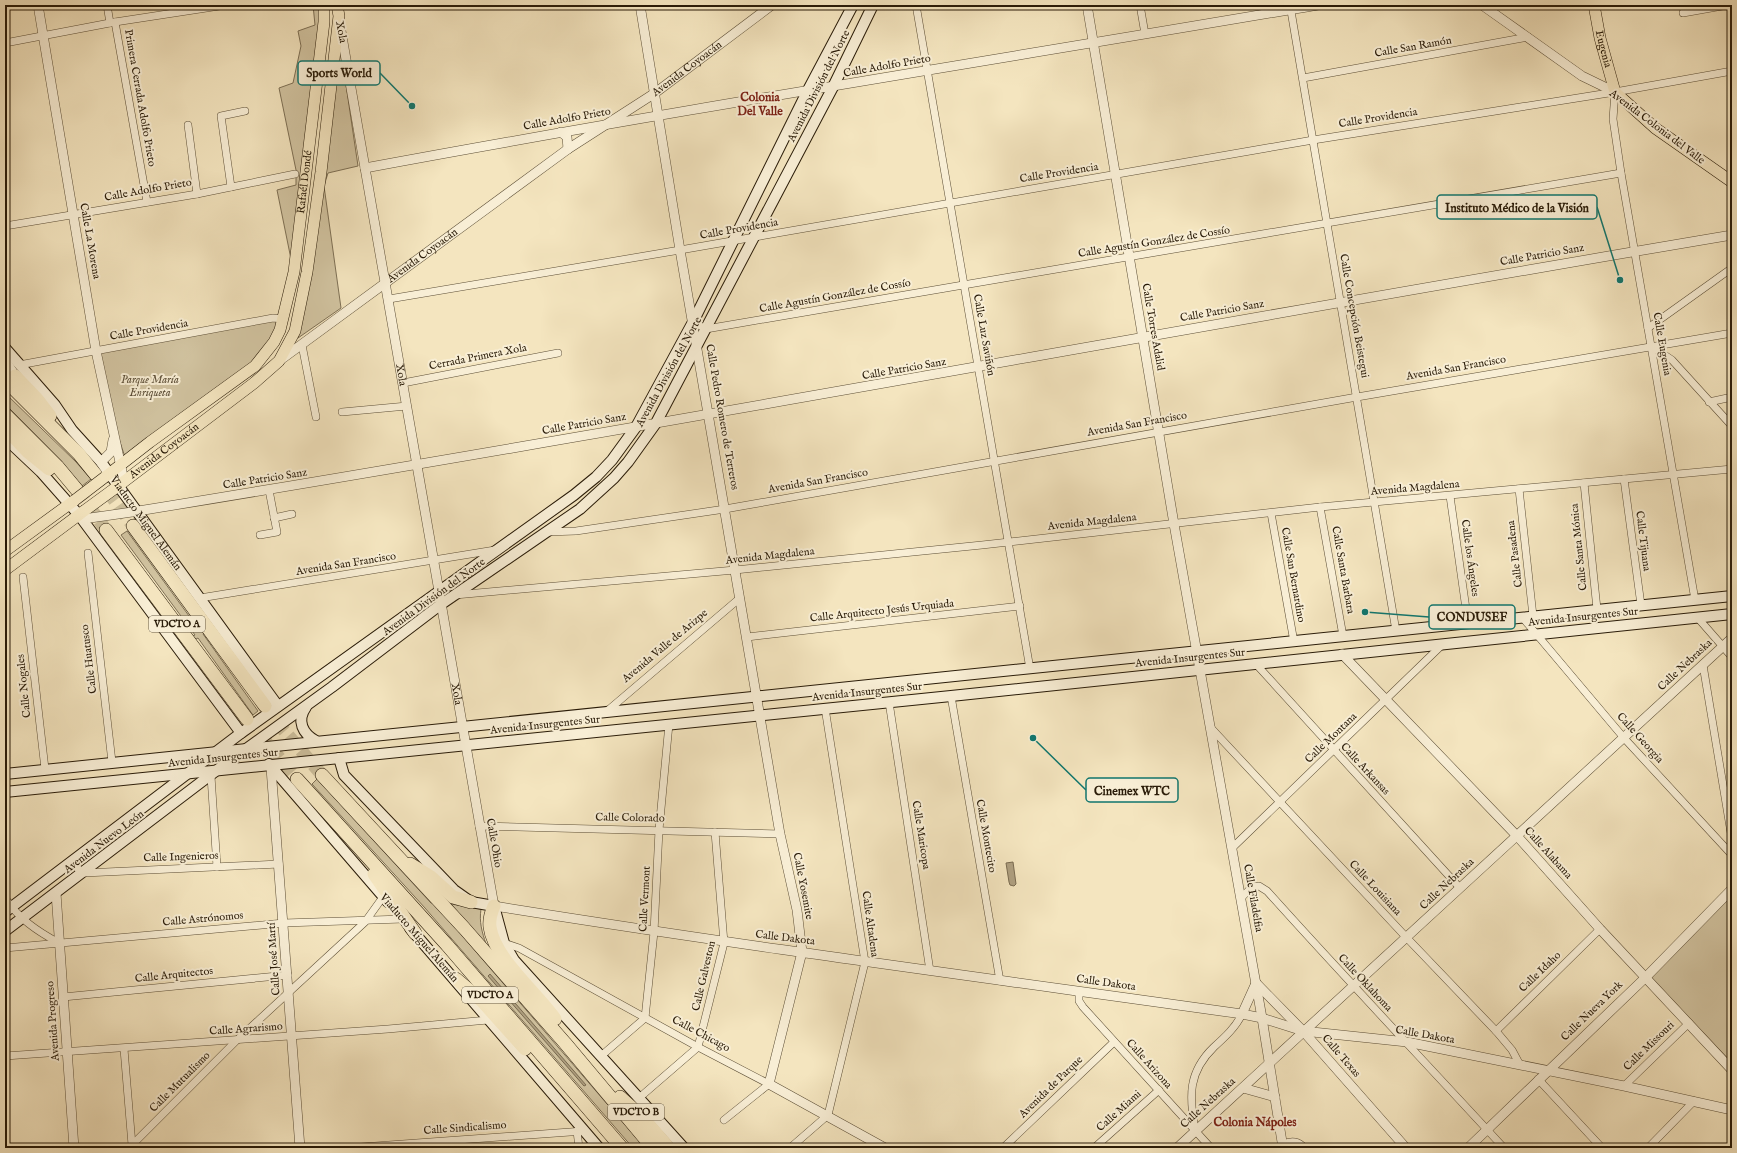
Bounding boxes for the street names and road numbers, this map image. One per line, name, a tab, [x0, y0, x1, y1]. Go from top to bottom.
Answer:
street label: Xola	[332, 20, 350, 44]
street label: Primera Cerrada Adolfo Prieto	[121, 28, 159, 168]
street label: Avenida División del Norte	[784, 28, 853, 145]
street label: Eugenia	[1592, 29, 1615, 69]
street label: Calle San Ramón	[1373, 33, 1453, 61]
street label: Avenida Coyoacán	[649, 38, 725, 100]
street label: Calle Adolfo Prieto	[842, 51, 932, 81]
street label: Avenida Colonia del Valle	[1606, 86, 1708, 167]
street label: Calle Adolfo Prieto	[522, 104, 612, 134]
street label: Calle Providencia	[1338, 105, 1418, 131]
street label: Rafaél Dondé	[294, 149, 316, 215]
street label: Calle Providencia	[1019, 160, 1099, 186]
street label: Calle Adolfo Prieto	[103, 175, 193, 205]
street label: Calle La Morena	[76, 202, 104, 280]
street label: Calle Providencia	[699, 215, 779, 243]
street label: Calle Agustín González de Cossío	[1077, 223, 1231, 261]
street label: Avenida Coyoacán	[384, 225, 461, 287]
street label: Calle Patricio Sanz	[1499, 241, 1585, 269]
street label: Calle Concepción Beistegui	[1336, 253, 1372, 379]
street label: Calle Agustín González de Cossío	[758, 276, 912, 316]
street label: Calle Torres Adalid	[1138, 282, 1168, 372]
street label: Calle Luz Saviñón	[970, 293, 998, 377]
street label: Calle Patricio Sanz	[1179, 297, 1265, 325]
street label: Calle Eugenia	[1650, 311, 1674, 377]
street label: Avenida División del Norte	[632, 315, 705, 430]
street label: Calle Providencia	[109, 316, 189, 344]
street label: Cerrada Primera Xola	[428, 341, 528, 373]
street label: Calle Pedro Romero de Terreros	[702, 343, 742, 491]
street label: Avenida San Francisco	[1404, 352, 1507, 384]
street label: Calle Patricio Sanz	[861, 355, 947, 383]
street label: Xola	[392, 363, 410, 387]
street label: Avenida San Francisco	[1085, 408, 1188, 440]
street label: Calle Patricio Sanz	[541, 410, 627, 438]
street label: Avenida Coyoacán	[126, 420, 202, 482]
street label: Calle Patricio Sanz	[222, 465, 308, 493]
street label: Avenida San Francisco	[766, 465, 869, 497]
street label: Viaducto Miguel Alemán	[106, 472, 185, 573]
street label: Avenida Magdalena	[1369, 477, 1460, 499]
street label: Calle Santa Mónica	[1567, 502, 1591, 591]
street label: Avenida Magdalena	[1046, 510, 1137, 534]
street label: Calle Tijuana	[1632, 510, 1654, 572]
street label: Calle los Ángeles	[1458, 519, 1482, 597]
street label: Calle Pasadena	[1504, 520, 1526, 588]
street label: Calle Santa Barbara	[1328, 525, 1358, 615]
street label: Calle San Bernardino	[1278, 526, 1308, 624]
street label: Avenida Magdalena	[724, 544, 815, 568]
street label: Avenida San Francisco	[294, 549, 397, 579]
street label: Avenida División del Norte	[379, 555, 488, 640]
street label: Calle Arquitecto Jesús Urquiada	[809, 596, 955, 626]
street label: Avenida Insurgentes Sur	[1526, 604, 1639, 630]
street label: Avenida Valle de Arizpe	[619, 606, 711, 687]
road number: VDCTO A	[149, 616, 205, 632]
street label: Calle Huatusco	[78, 623, 100, 694]
street label: Calle Nebraska	[1655, 636, 1715, 694]
street label: Avenida Insurgentes Sur	[1133, 645, 1246, 671]
street label: Calle Nogales	[14, 653, 34, 718]
street label: Avenida Insurgentes Sur	[810, 679, 923, 705]
street label: Xola	[447, 682, 465, 706]
street label: Calle Montana	[1302, 709, 1360, 766]
street label: Calle Georgia	[1614, 710, 1667, 766]
street label: Avenida Insurgentes Sur	[488, 712, 601, 738]
street label: Calle Arkansas	[1337, 740, 1393, 798]
street label: Avenida Insurgentes Sur	[166, 745, 279, 771]
street label: Calle Montecito	[973, 798, 999, 874]
street label: Calle Maricopa	[909, 800, 933, 871]
street label: Avenida Nuevo León	[60, 807, 147, 877]
street label: Calle Colorado	[595, 810, 665, 826]
street label: Calle Ohio	[483, 817, 505, 869]
street label: Calle Alabama	[1521, 824, 1575, 882]
street label: Calle Ingenieros	[143, 849, 219, 865]
street label: Calle Yosemite	[790, 851, 816, 921]
street label: Calle Nebraska	[1417, 855, 1477, 913]
street label: Calle Louisiana	[1346, 857, 1404, 919]
street label: Calle Filadelfia	[1240, 863, 1266, 933]
street label: Calle Vermont	[636, 866, 654, 932]
street label: Viaducto Miguel Alemán	[376, 890, 462, 985]
street label: Calle Altadena	[858, 890, 882, 958]
street label: Calle Astrónomos	[162, 908, 244, 930]
street label: Calle José Martí	[264, 921, 284, 996]
street label: Calle Dakota	[754, 927, 816, 949]
street label: Calle Galveston	[689, 939, 719, 1012]
street label: Calle Idaho	[1516, 948, 1564, 995]
street label: Calle Oklahoma	[1335, 951, 1395, 1015]
street label: Calle Arquitectos	[134, 964, 214, 986]
street label: Calle Dakota	[1075, 972, 1137, 994]
street label: Calle Nueva York	[1558, 978, 1626, 1044]
street label: Avenida Progreso	[43, 981, 63, 1062]
road number: VDCTO A	[462, 987, 518, 1003]
street label: Calle Chicago	[669, 1013, 733, 1055]
street label: Calle Missouri	[1621, 1018, 1678, 1074]
street label: Calle Agrarismo	[209, 1019, 283, 1039]
street label: Calle Dakota	[1394, 1023, 1456, 1047]
street label: Calle Texas	[1319, 1032, 1363, 1080]
street label: Calle Arizona	[1123, 1036, 1175, 1092]
street label: Calle Mutualismo	[147, 1049, 213, 1115]
street label: Avenida de Parque	[1015, 1053, 1086, 1122]
street label: Calle Nebraska	[1178, 1074, 1239, 1131]
street label: Calle Miami	[1094, 1087, 1144, 1135]
road number: VDCTO B	[608, 1104, 664, 1120]
street label: Calle Sindicalismo	[423, 1118, 507, 1138]

